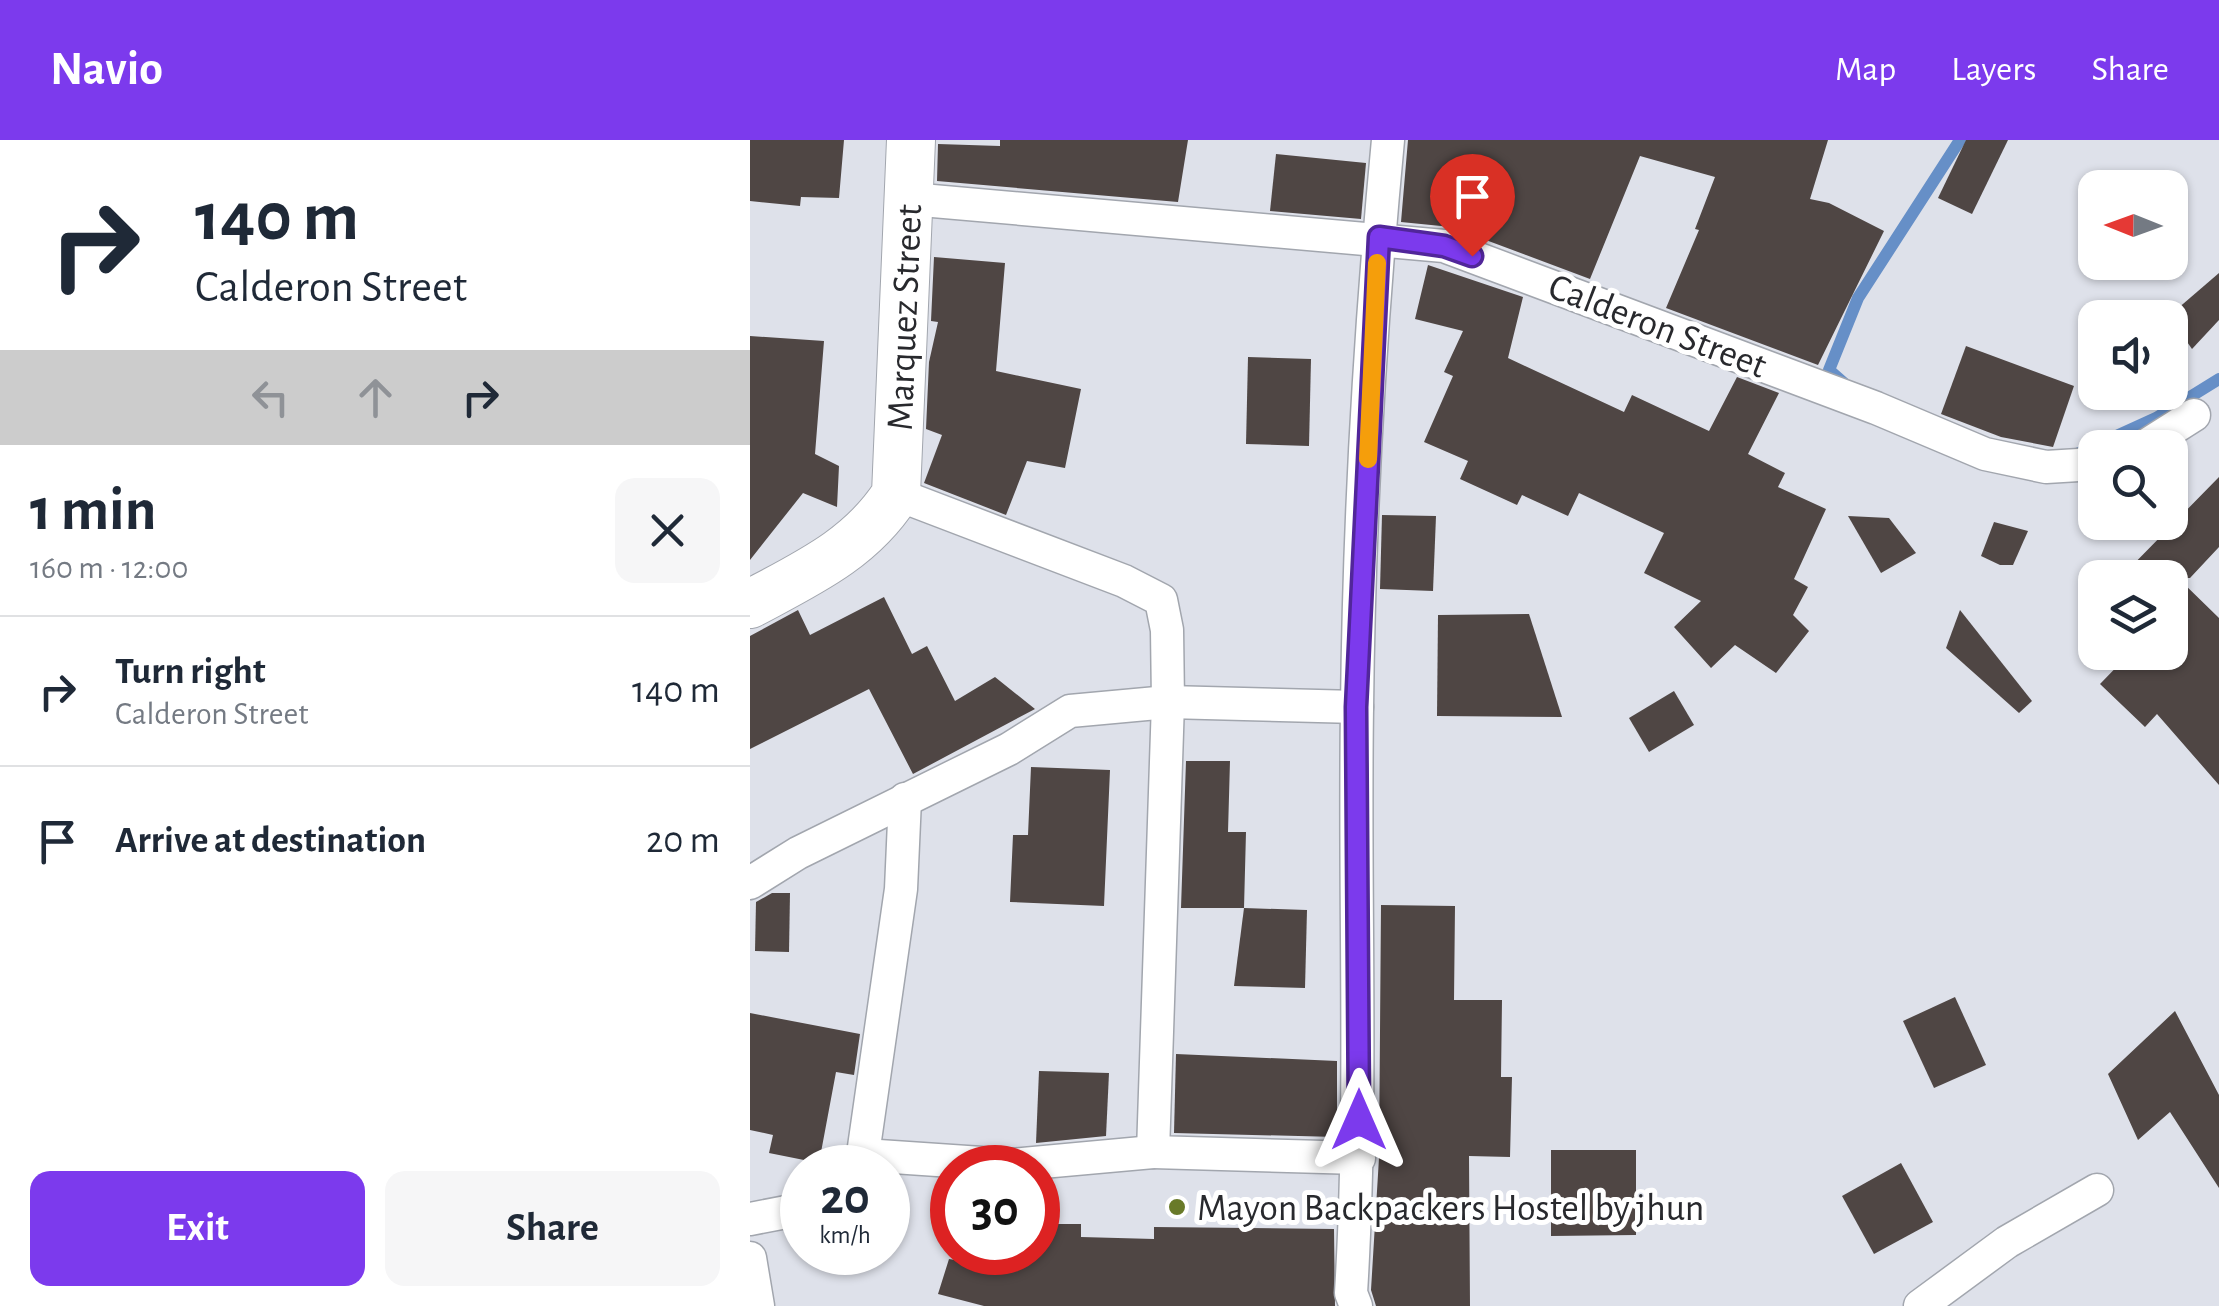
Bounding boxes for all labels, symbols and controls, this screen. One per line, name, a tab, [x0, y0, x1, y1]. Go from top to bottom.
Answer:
text: Navio	[50, 46, 163, 94]
text: Map	[1835, 52, 1896, 87]
text: Layers	[1951, 52, 2036, 87]
text: Share	[2091, 52, 2169, 87]
pin	[1430, 154, 1515, 257]
icon: arrive	[1445, 169, 1500, 224]
north arrow	[2078, 170, 2188, 280]
map controls	[2078, 170, 2188, 670]
icon: right	[30, 180, 160, 310]
text: 140 m	[195, 183, 359, 253]
street label: Marquez Street	[882, 203, 929, 431]
text: Calderon Street	[195, 265, 467, 310]
street label: Calderon Street	[1543, 268, 1771, 386]
button: sound	[2078, 300, 2188, 410]
icon: left	[243, 370, 298, 425]
icon: ahead	[348, 370, 403, 425]
icon: right	[453, 370, 508, 425]
button: search	[2078, 430, 2188, 540]
button: close	[615, 478, 720, 583]
text: 1 min	[30, 481, 156, 541]
text: 160 m · 12:00	[30, 552, 188, 584]
button: layers	[2078, 560, 2188, 670]
text: Turn right	[115, 653, 265, 691]
icon: right	[30, 664, 85, 719]
text: 140 m	[632, 672, 720, 710]
text: Calderon Street	[115, 698, 308, 730]
icon: arrive	[30, 814, 85, 869]
text: Arrive at destination	[115, 822, 426, 860]
text: 20 m	[646, 822, 720, 860]
position arrow	[1307, 1068, 1411, 1172]
speed limit sign: 30	[930, 1145, 1060, 1275]
button: Exit	[30, 1171, 365, 1286]
button: Share	[385, 1171, 720, 1286]
text: 20	[820, 1173, 870, 1223]
place label: Mayon Backpackers Hostel by jhun	[1197, 1190, 1704, 1228]
marker: Mayon Backpackers Hostel by jhun	[1166, 1196, 1188, 1218]
text: km/h	[819, 1223, 871, 1248]

